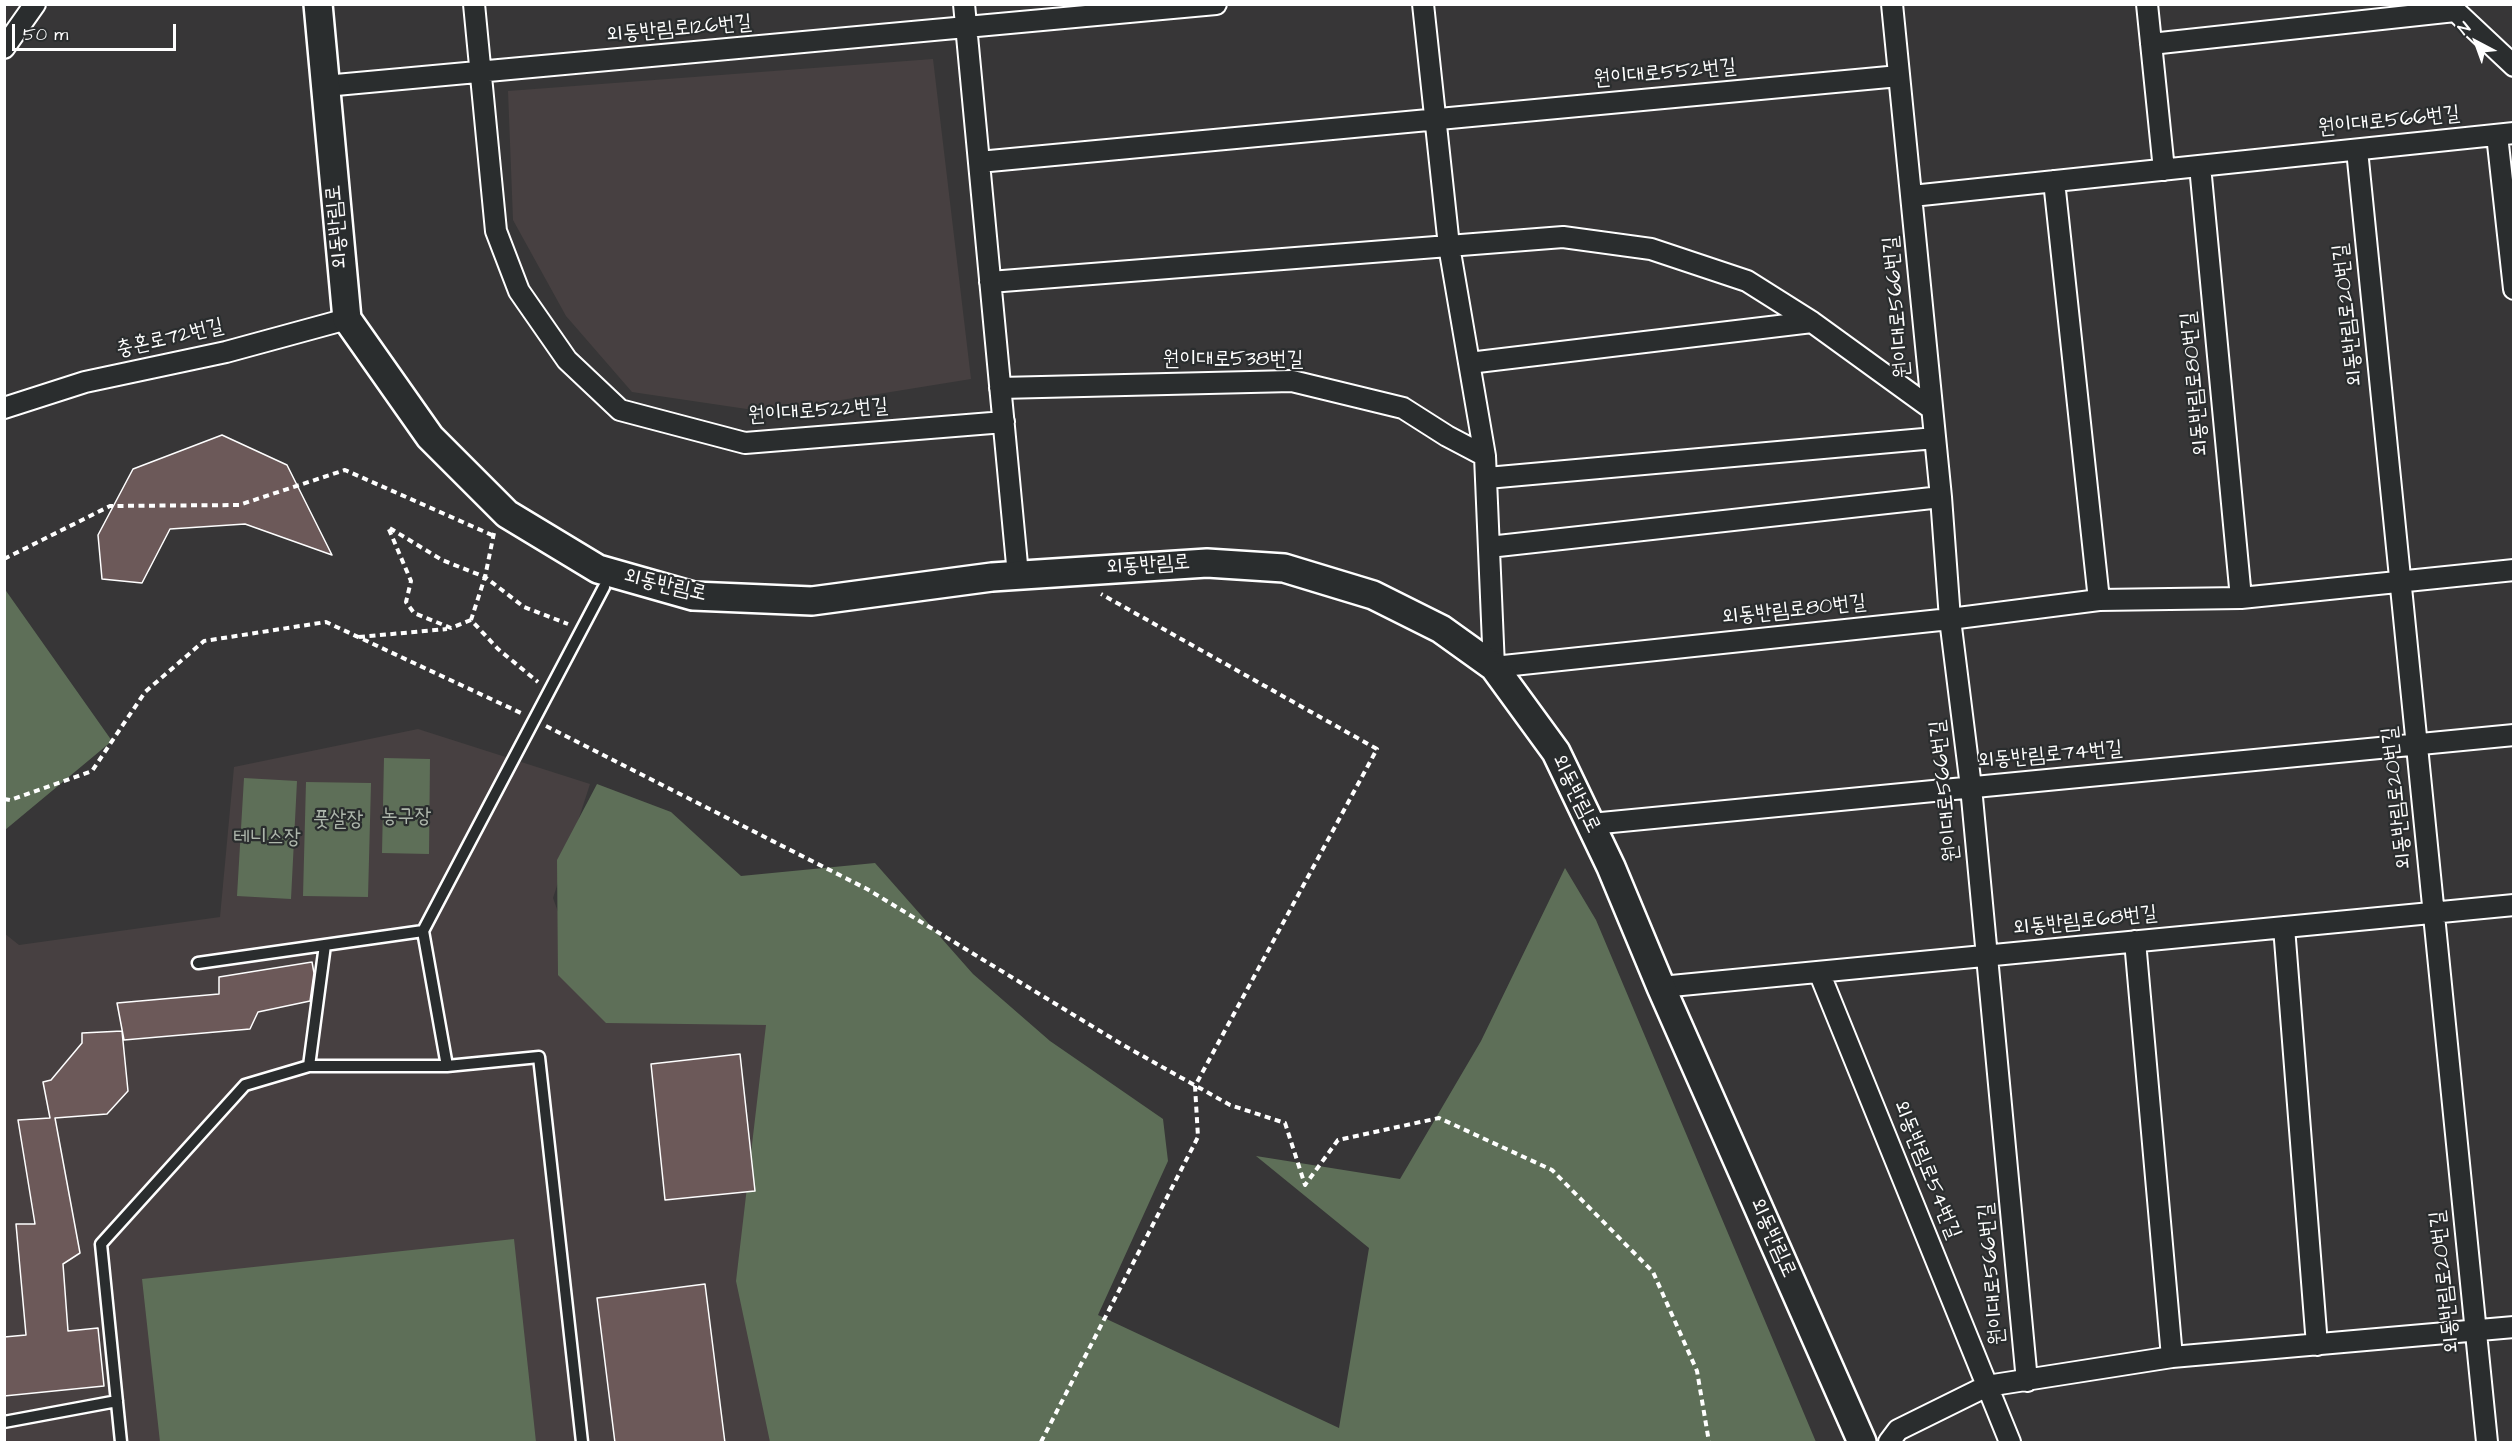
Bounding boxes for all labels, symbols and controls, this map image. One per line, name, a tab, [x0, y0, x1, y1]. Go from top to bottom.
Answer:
street label: 외동반림로126번길	[605, 11, 753, 49]
scale bar	[15, 12, 178, 50]
north arrow	[2446, 12, 2506, 72]
text: N	[2453, 17, 2475, 40]
text: 50 m	[23, 22, 68, 47]
street label: 원이대로552번길	[1593, 55, 1737, 93]
street label: 원이대로566번길	[2317, 102, 2461, 142]
street label: 외동반림로	[322, 184, 354, 270]
street label: 원이대로566번길	[1879, 235, 1917, 379]
street label: 외동반림로20번길	[2329, 242, 2369, 388]
street label: 외동반림로80번길	[2177, 311, 2215, 457]
street label: 충혼로72번길	[114, 314, 226, 364]
street label: 원이대로538번길	[1163, 348, 1303, 374]
street label: 원이대로522번길	[747, 395, 889, 429]
street label: 외동반림로	[1105, 550, 1191, 582]
street label: 외동반림로	[621, 564, 709, 608]
street label: 외동반림로80번길	[1721, 591, 1867, 631]
street label: 원이대로566번길	[1926, 719, 1966, 863]
street label: 외동반림로20번길	[2378, 725, 2418, 871]
street label: 외동반림로74번길	[1976, 737, 2124, 775]
street label: 외동반림로	[1545, 751, 1605, 837]
park label: 농구장	[381, 805, 431, 831]
park label: 풋살장	[313, 808, 363, 834]
park label: 테니스장	[233, 826, 301, 852]
street label: 외동반림로68번길	[2012, 902, 2158, 942]
street label: 외동반림로54번길	[1887, 1097, 1965, 1243]
street label: 외동반림로	[1743, 1194, 1801, 1282]
street label: 원이대로566번길	[1974, 1202, 2012, 1346]
street label: 외동반림로20번길	[2426, 1209, 2466, 1355]

